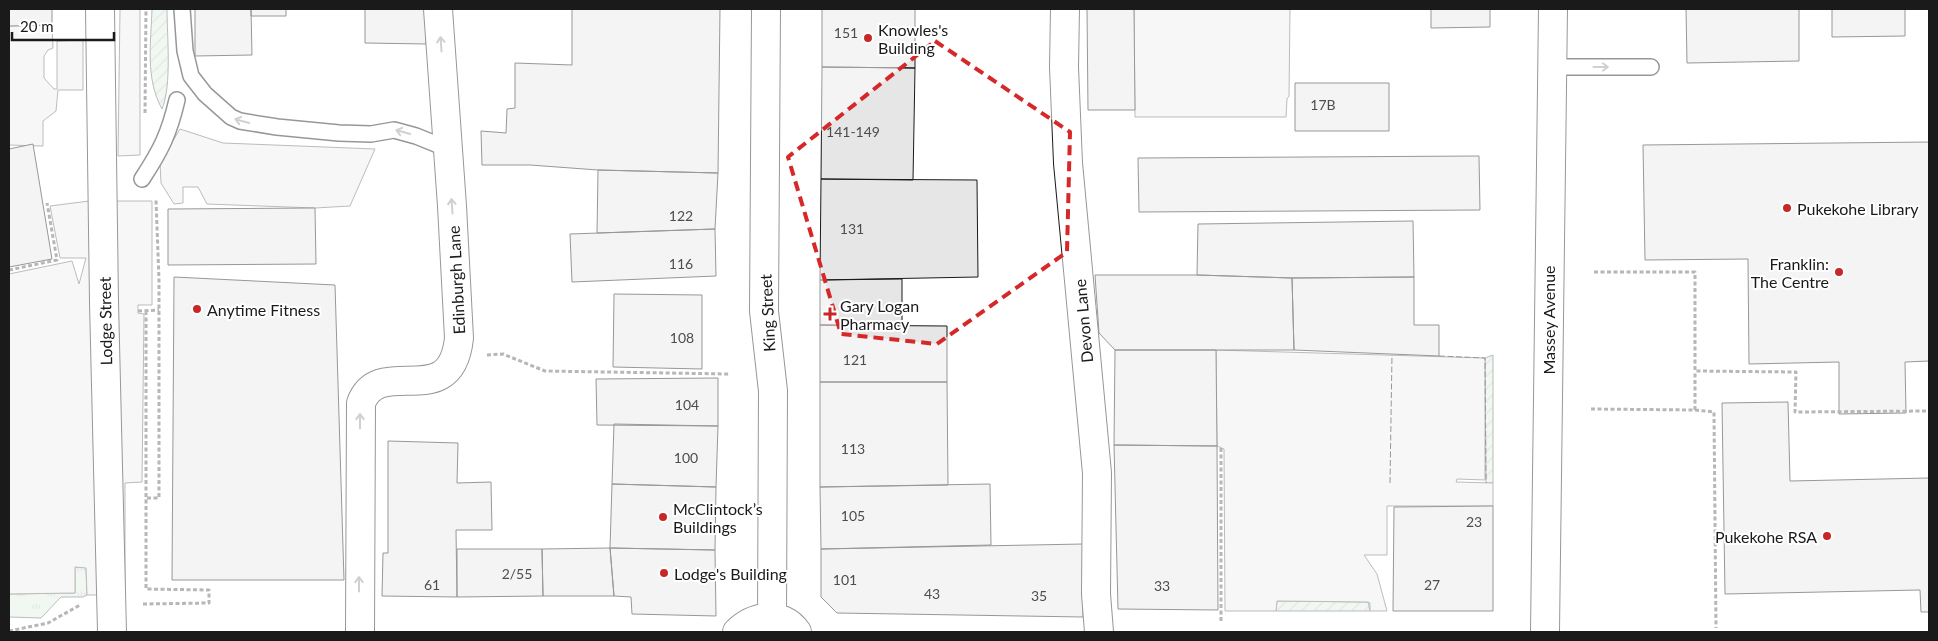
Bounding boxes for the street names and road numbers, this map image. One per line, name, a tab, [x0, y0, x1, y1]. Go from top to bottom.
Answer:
street label: Edinburgh Lane	[444, 225, 468, 335]
street label: Massey Avenue	[1539, 265, 1558, 375]
street label: King Street	[755, 273, 779, 352]
street label: Lodge Street	[95, 276, 115, 365]
street label: Devon Lane	[1070, 278, 1096, 364]

